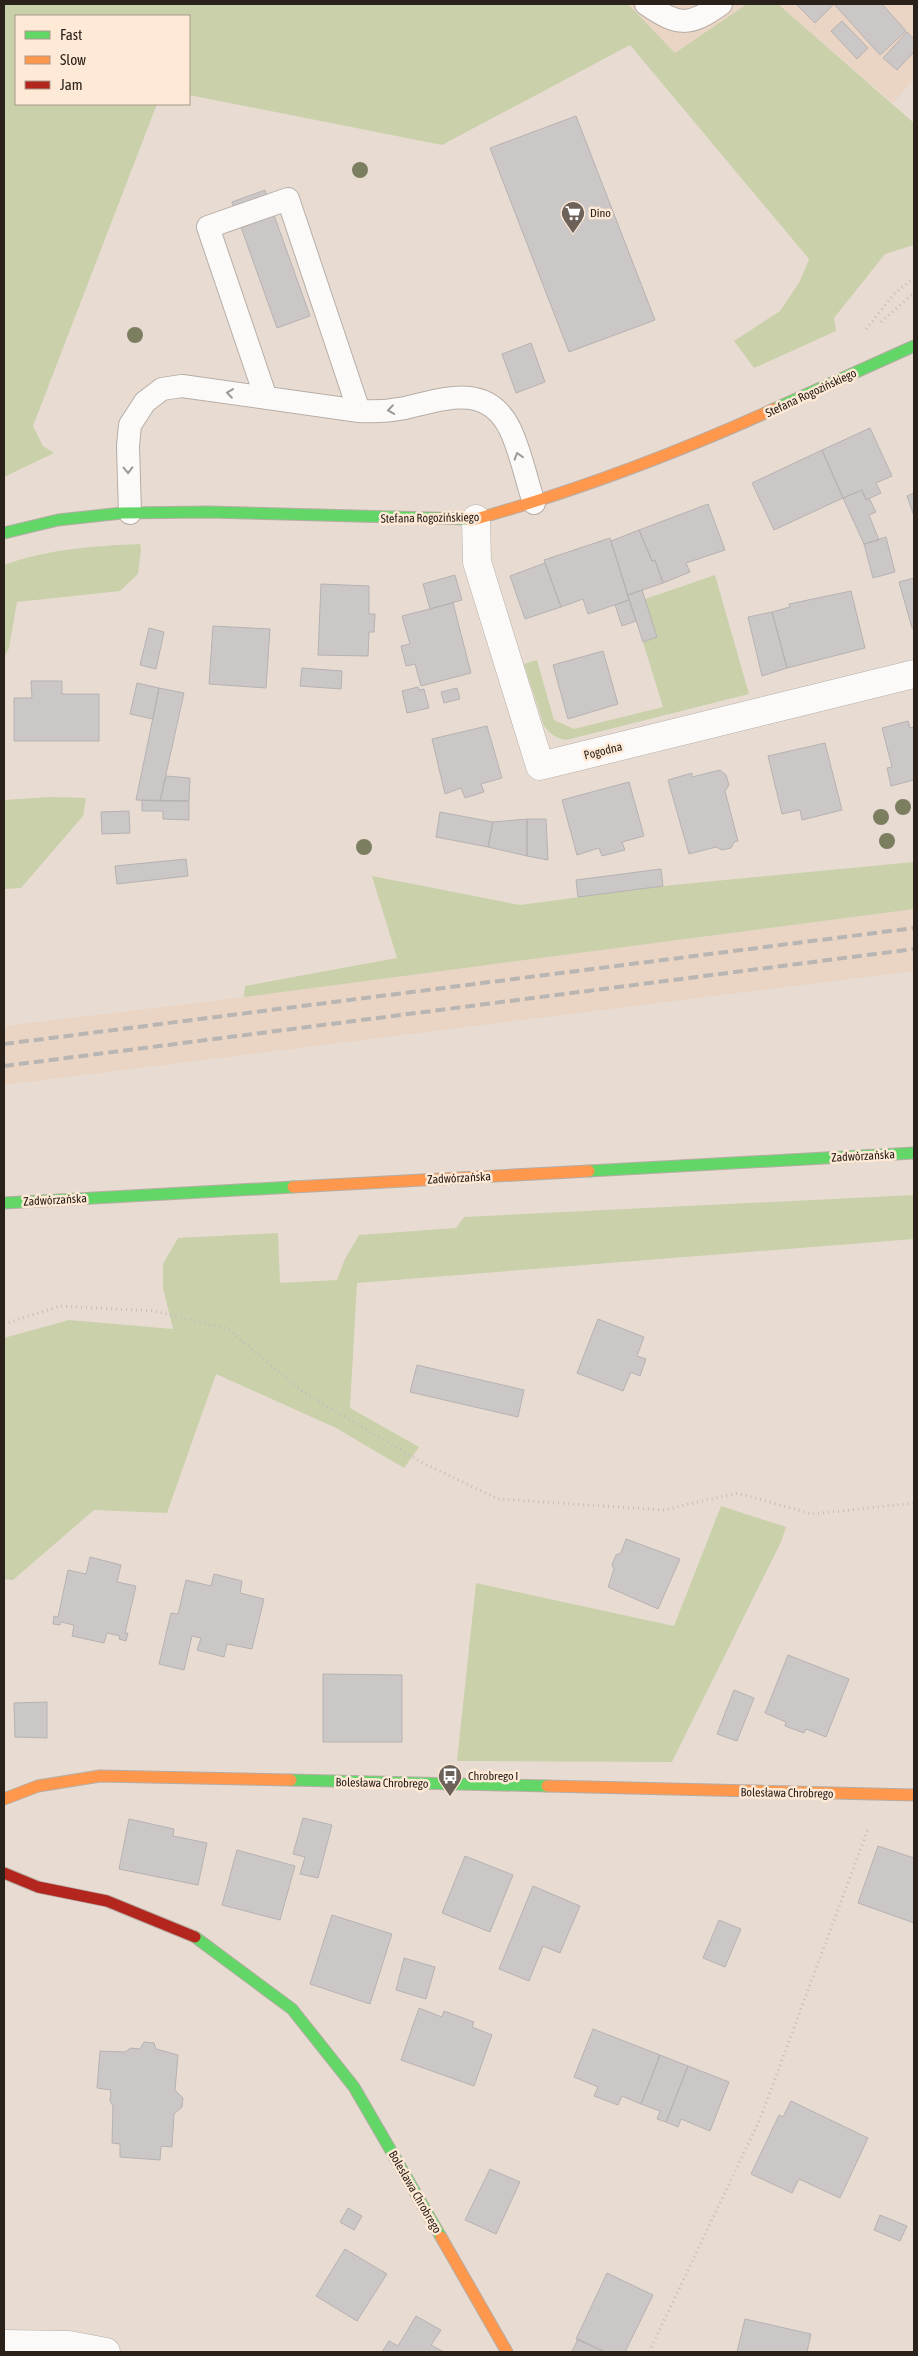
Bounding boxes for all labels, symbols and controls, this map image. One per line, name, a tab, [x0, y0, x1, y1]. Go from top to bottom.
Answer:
legend	[15, 15, 190, 105]
text: Fast	[60, 26, 82, 43]
text: Slow	[60, 51, 86, 68]
text: Jam	[60, 76, 83, 93]
supermarket icon: Dino	[560, 200, 586, 234]
place label: Dino	[590, 206, 611, 220]
street label: Stefana Rogozińskiego	[763, 366, 859, 420]
one-way arrow	[225, 388, 233, 399]
one-way arrow	[386, 404, 394, 415]
one-way arrow	[514, 453, 524, 461]
one-way arrow	[123, 467, 133, 475]
street label: Stefana Rogozińskiego	[381, 510, 480, 526]
street label: Pogodna	[582, 739, 624, 763]
street label: Zadwórzańska	[831, 1147, 895, 1165]
street label: Zadwórzańska	[427, 1169, 491, 1187]
street label: Zadwórzańska	[23, 1191, 87, 1209]
bus stop icon: Chrobrego I	[437, 1763, 463, 1797]
place label: Chrobrego I	[468, 1769, 518, 1783]
street label: Bolesława Chrobrego	[336, 1775, 429, 1791]
street label: Bolesława Chrobrego	[741, 1785, 834, 1801]
street label: Bolesława Chrobrego	[386, 2148, 444, 2236]

